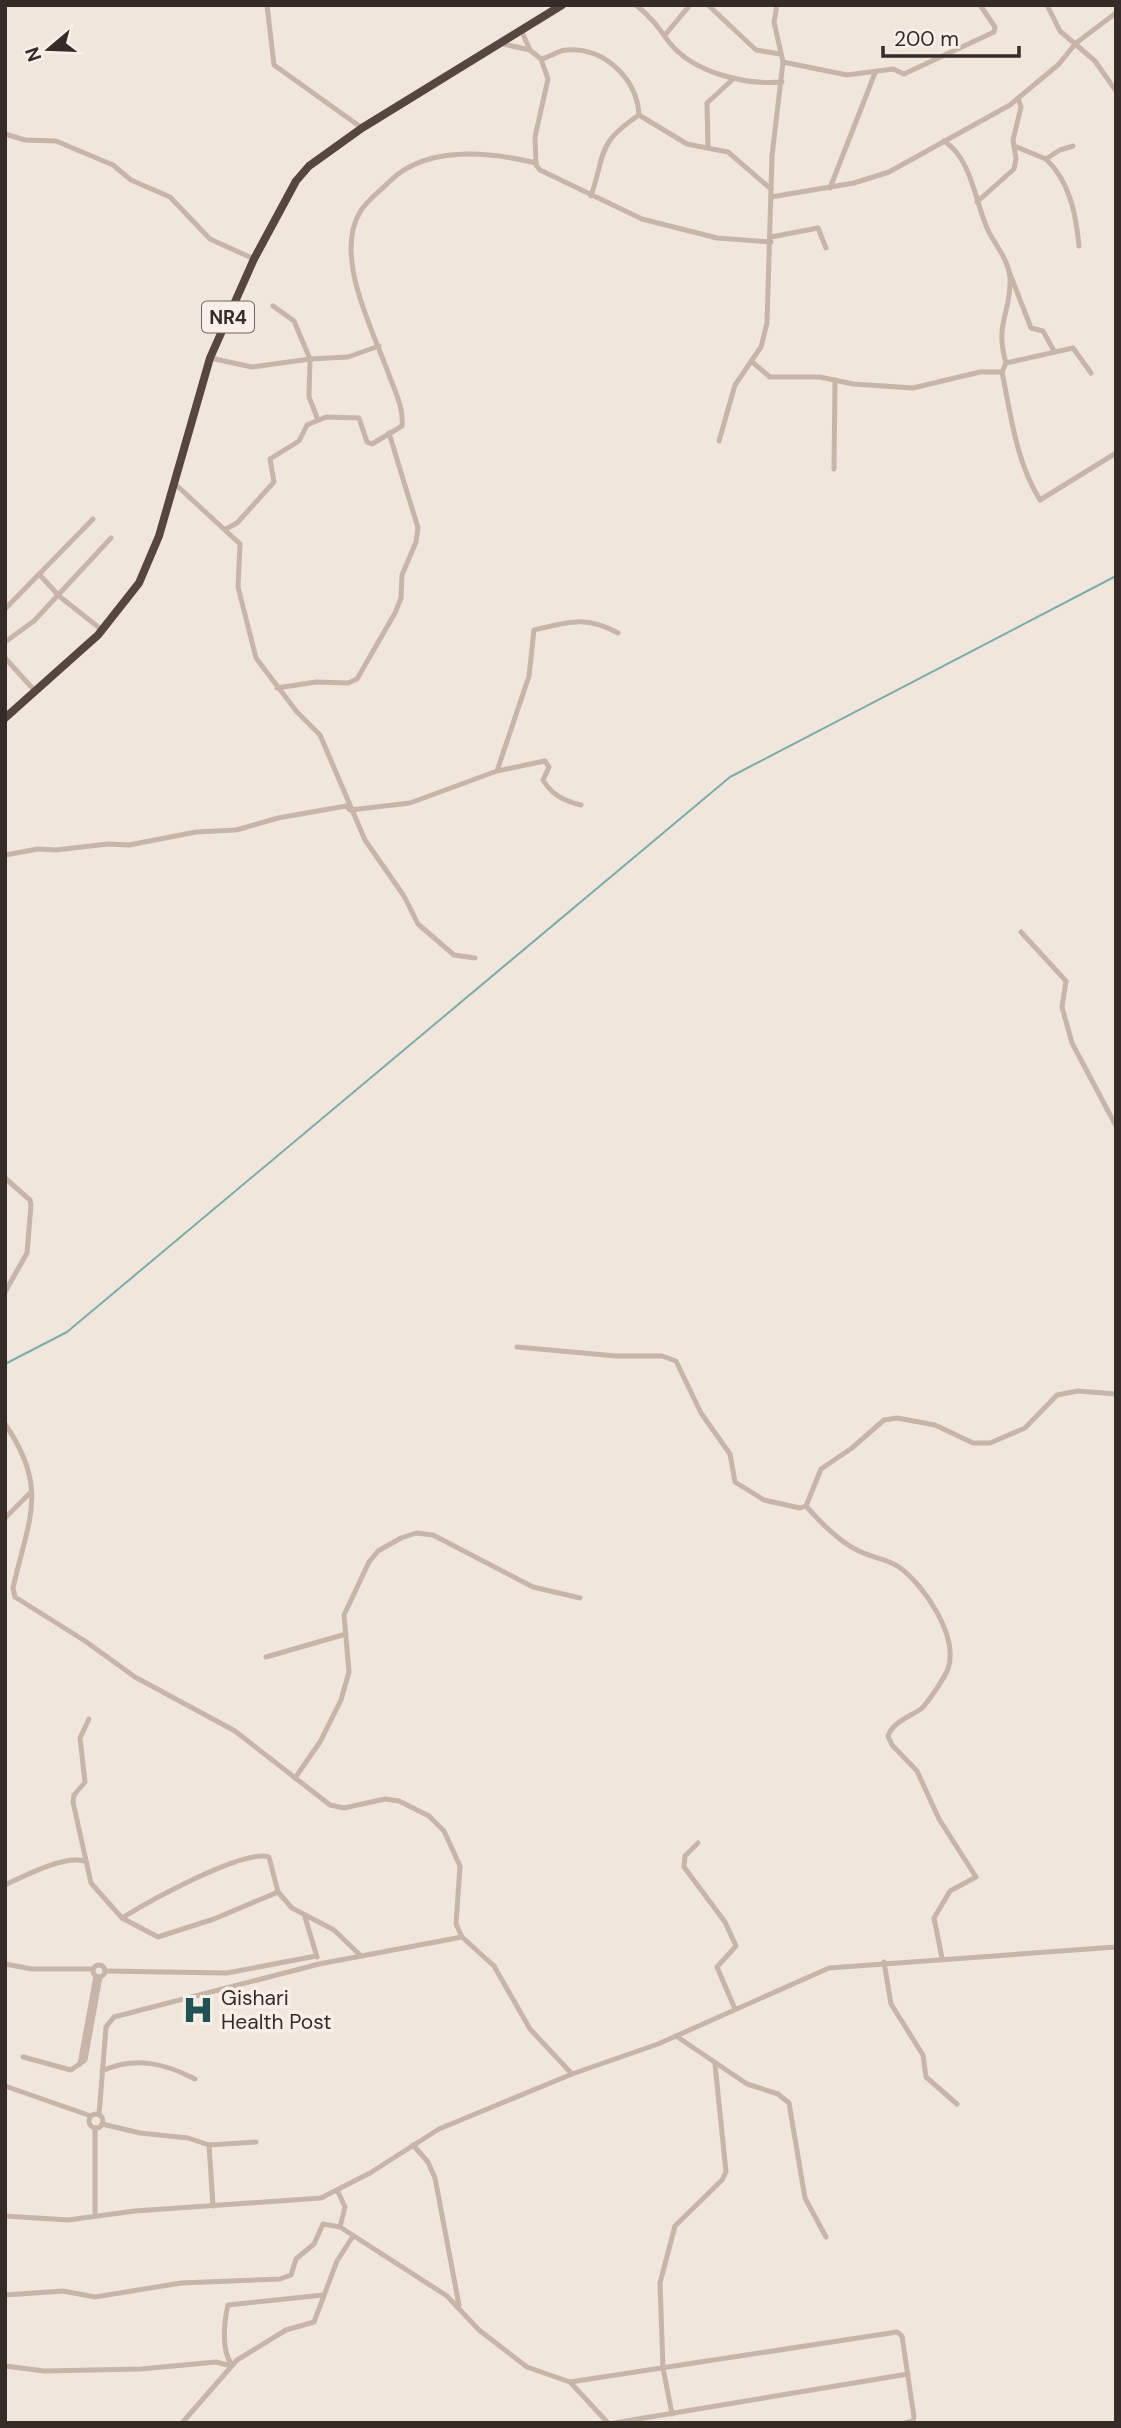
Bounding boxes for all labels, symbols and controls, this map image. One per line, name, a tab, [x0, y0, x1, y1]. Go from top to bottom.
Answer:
north arrow	[14, 14, 84, 84]
scale bar	[883, 14, 1020, 58]
text: 200 m	[894, 25, 959, 53]
text: N	[19, 44, 47, 65]
road number: NR4	[202, 302, 254, 332]
place label: Gishari Health Post	[221, 1984, 332, 2036]
hospital icon: Gishari Health Post	[181, 1993, 215, 2027]

